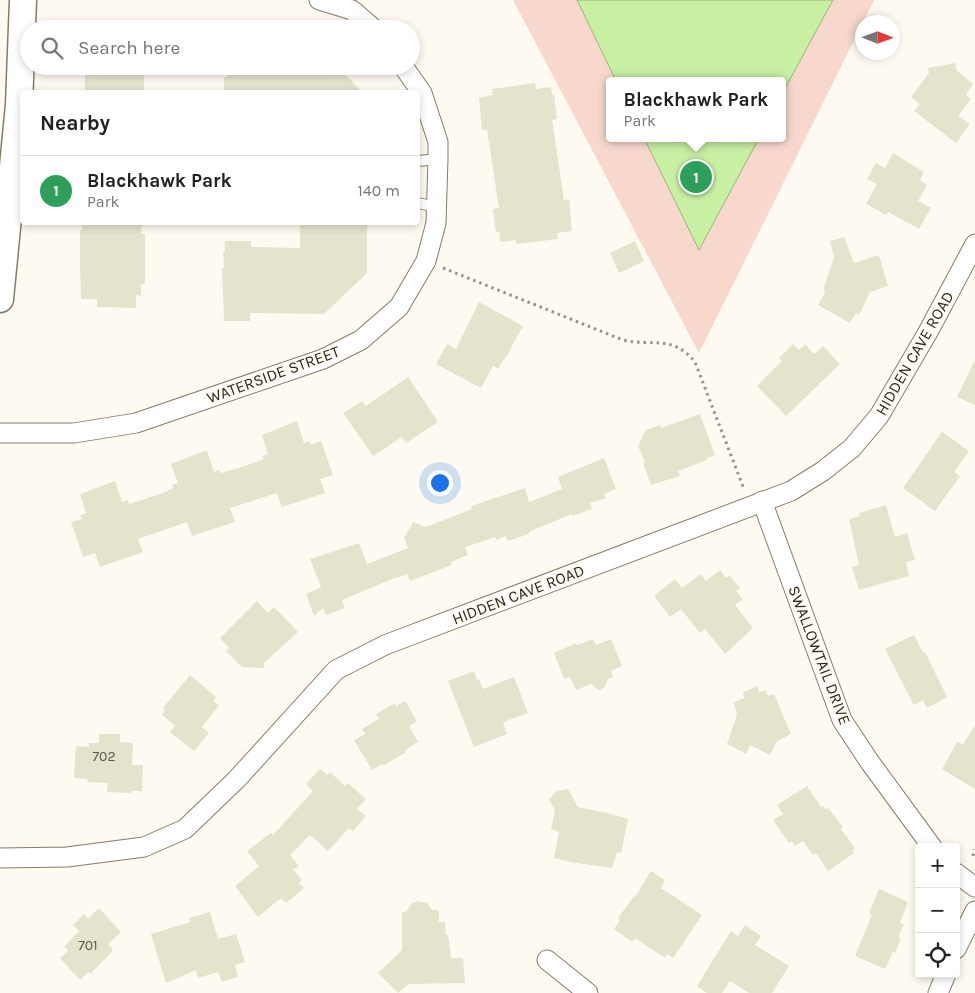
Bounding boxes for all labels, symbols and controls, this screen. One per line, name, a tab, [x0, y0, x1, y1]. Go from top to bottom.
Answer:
north arrow	[855, 15, 900, 60]
search box	[20, 20, 420, 75]
icon: search	[38, 34, 66, 62]
text: Search here	[78, 37, 180, 59]
popup	[606, 77, 786, 142]
text: Blackhawk Park	[624, 89, 768, 111]
text: Nearby	[40, 111, 110, 135]
text: Park	[624, 111, 656, 130]
pin: 1	[680, 158, 712, 196]
text: Blackhawk Park	[87, 170, 232, 192]
text: 1	[53, 181, 59, 200]
text: 140 m	[358, 181, 400, 200]
text: Park	[87, 192, 119, 211]
street label: HIDDEN CAVE ROAD	[871, 288, 958, 419]
street label: WATERSIDE STREET	[204, 342, 342, 407]
your location	[427, 470, 453, 496]
street label: HIDDEN CAVE ROAD	[449, 560, 587, 628]
street label: SWALLOWTAIL DRIVE	[784, 583, 855, 727]
house number: 702	[93, 748, 116, 765]
map controls	[915, 843, 960, 978]
button: +	[915, 843, 960, 888]
button: −	[915, 888, 960, 933]
button: locate	[915, 933, 960, 978]
house number: 701	[78, 937, 98, 954]

